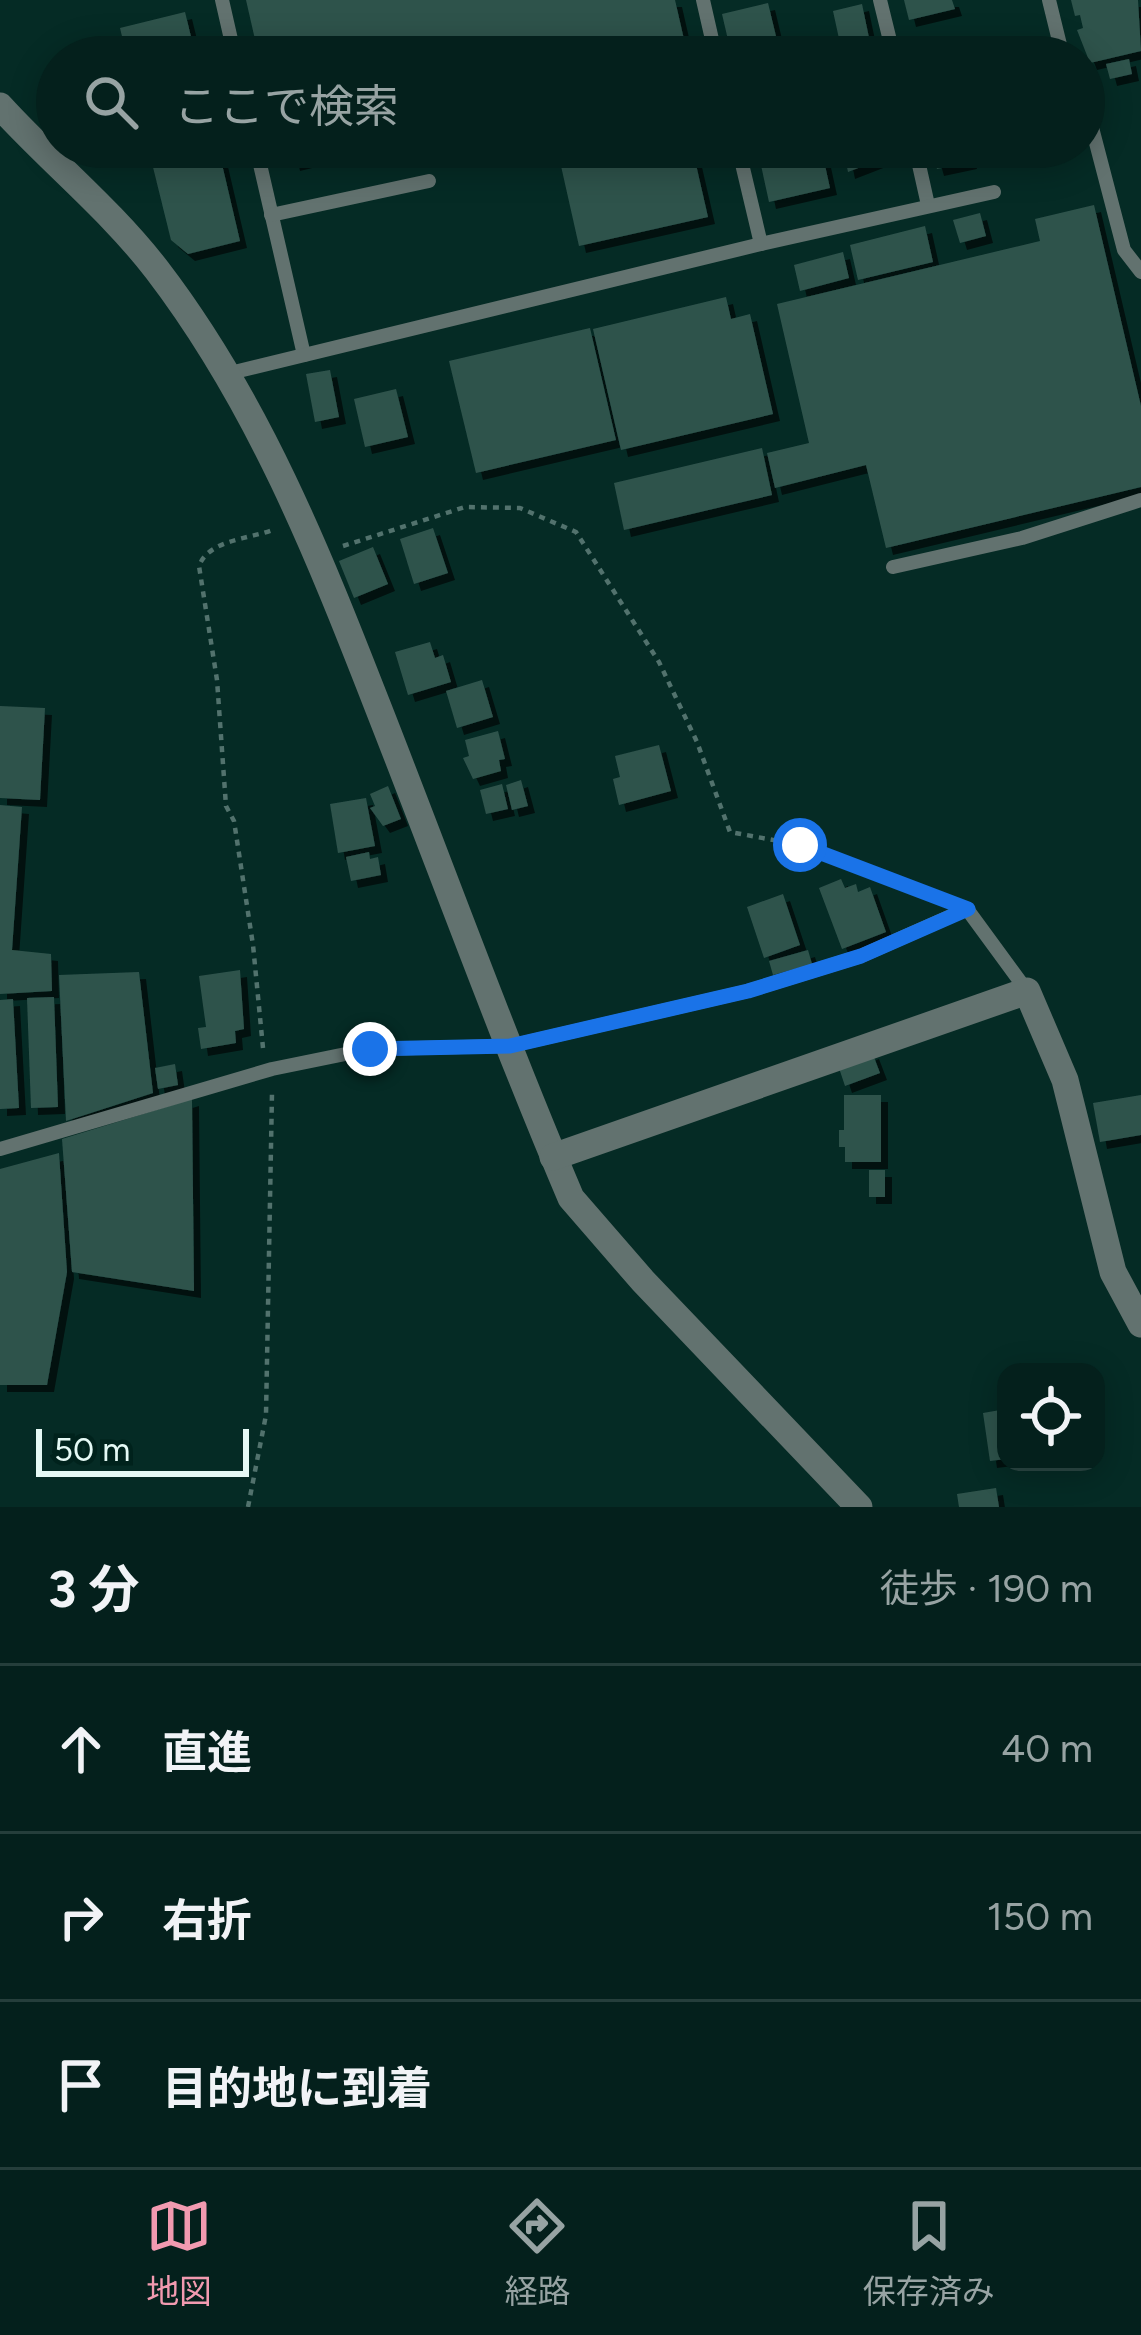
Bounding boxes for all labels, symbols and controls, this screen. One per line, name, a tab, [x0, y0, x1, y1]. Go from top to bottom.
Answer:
search box	[36, 36, 1105, 168]
icon: search	[78, 69, 144, 135]
text: ここで検索	[174, 79, 399, 133]
route start	[773, 818, 827, 872]
route end	[343, 1022, 397, 1076]
map controls	[997, 1363, 1105, 1471]
button: locate	[997, 1363, 1105, 1471]
scale bar	[36, 1423, 249, 1476]
text: 50 m	[54, 1430, 130, 1469]
text: 3 分	[48, 1559, 140, 1620]
text: 徒歩 · 190 m	[880, 1565, 1093, 1612]
icon: ahead	[48, 1716, 114, 1782]
text: 直進	[162, 1725, 252, 1779]
text: 40 m	[1001, 1725, 1093, 1772]
icon: right	[48, 1884, 114, 1950]
text: 右折	[162, 1893, 252, 1947]
text: 150 m	[987, 1893, 1093, 1940]
icon: arrive	[48, 2052, 114, 2118]
text: 目的地に到着	[162, 2061, 432, 2115]
tab: 地図	[146, 2193, 212, 2313]
tab: 経路	[504, 2193, 570, 2313]
tab: 保存済み	[863, 2193, 995, 2313]

